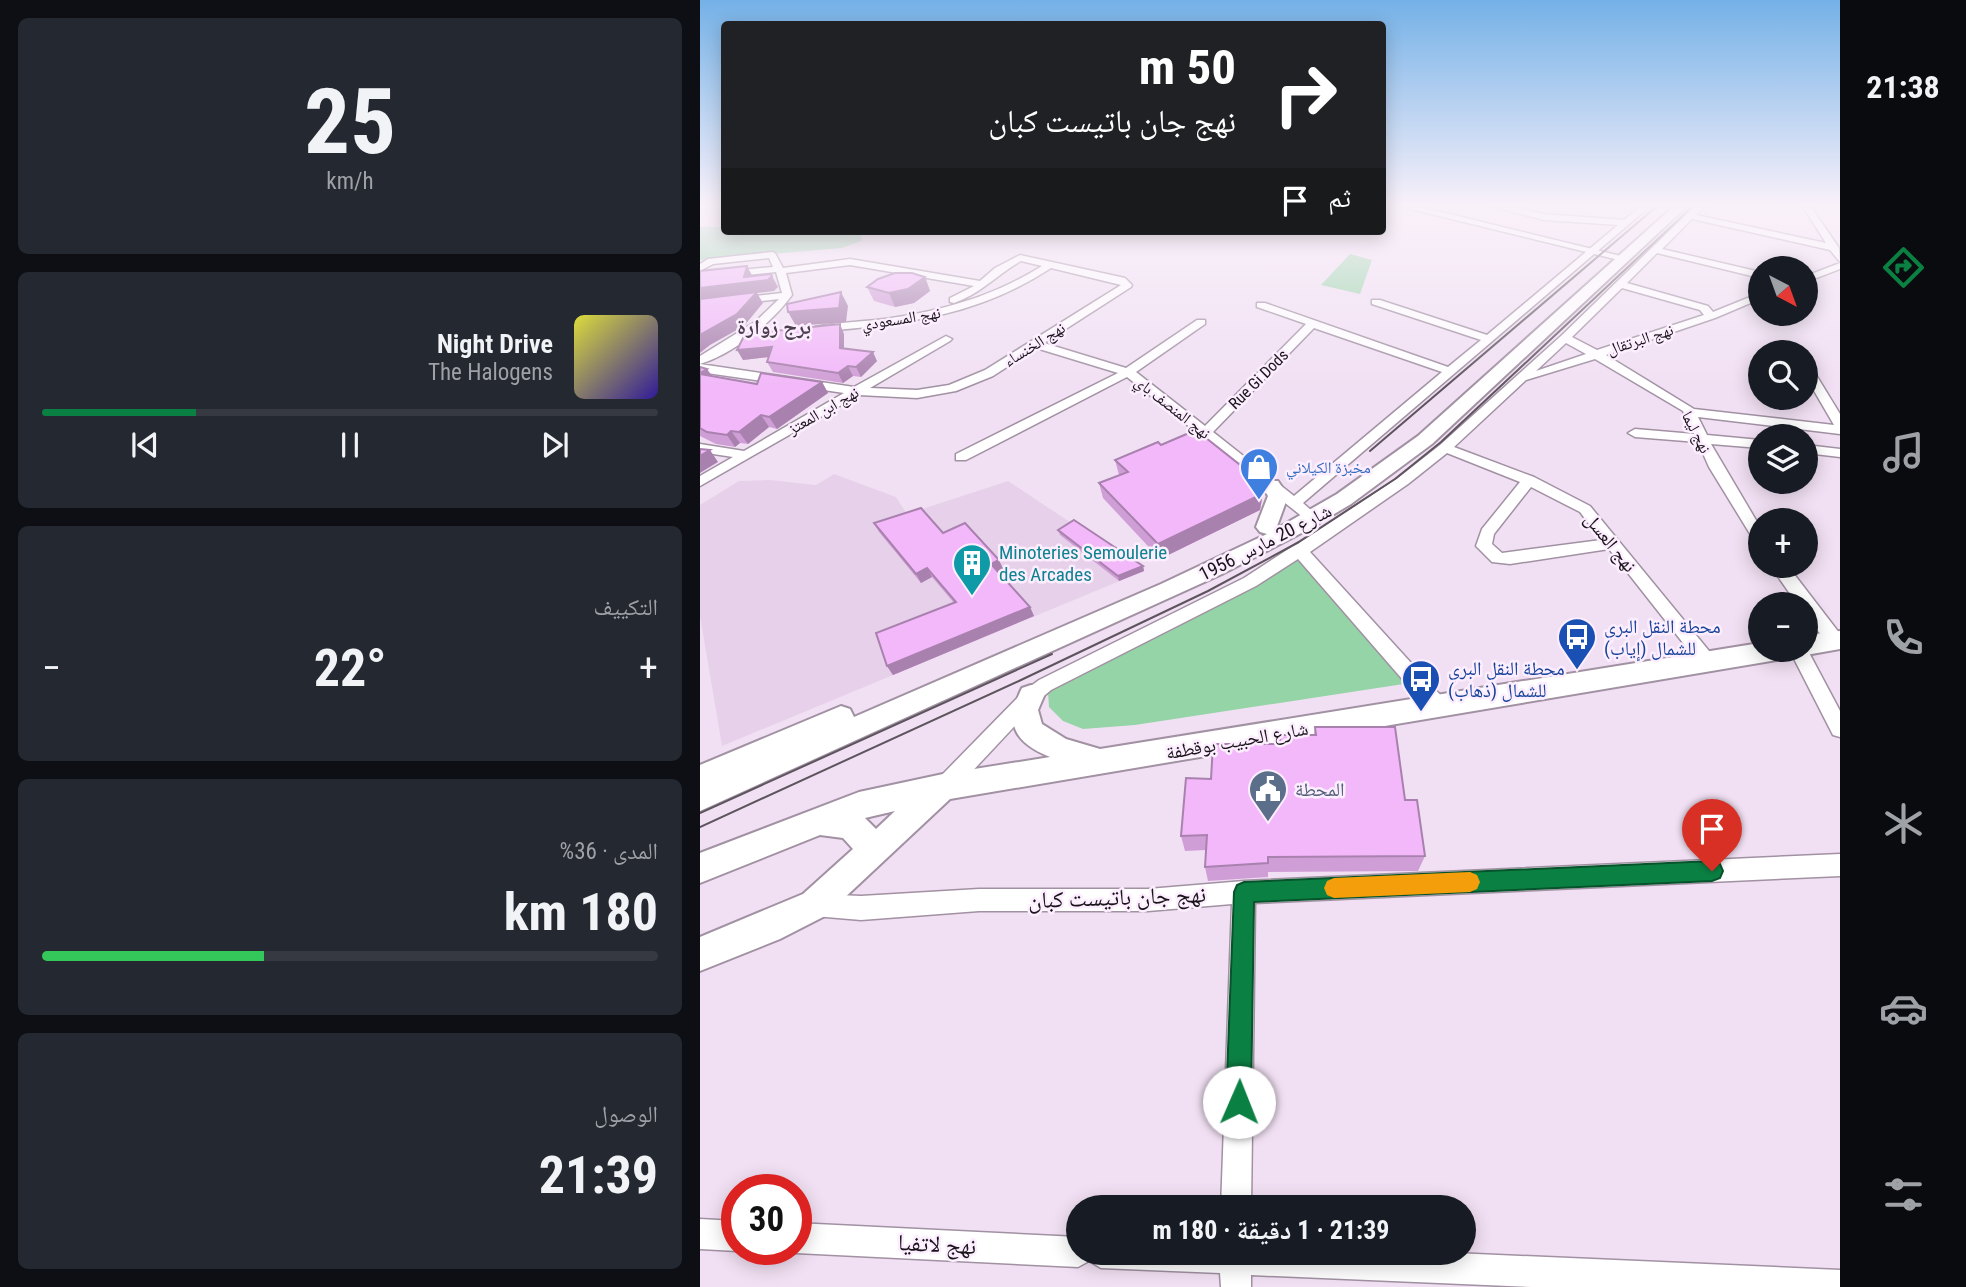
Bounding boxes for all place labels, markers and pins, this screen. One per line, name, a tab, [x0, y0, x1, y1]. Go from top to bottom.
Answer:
shop icon: مخبزة الكيلاني	[1238, 446, 1280, 501]
place label: مخبزة الكيلاني	[1286, 458, 1371, 480]
place label: Minoteries Semoulerie des Arcades	[999, 541, 1167, 586]
building icon: Minoteries Semoulerie des Arcades	[951, 542, 993, 597]
place label: محطة النقل البري للشمال (إياب)	[1604, 615, 1721, 662]
bus stop icon: محطة النقل البري للشمال (إياب)	[1556, 616, 1598, 671]
place label: محطة النقل البري للشمال (ذهاب)	[1448, 657, 1565, 702]
bus stop icon: محطة النقل البري للشمال (ذهاب)	[1400, 658, 1442, 713]
public building icon: المحطة	[1247, 768, 1289, 823]
place label: المحطة	[1295, 778, 1345, 801]
pin	[1682, 799, 1742, 871]

